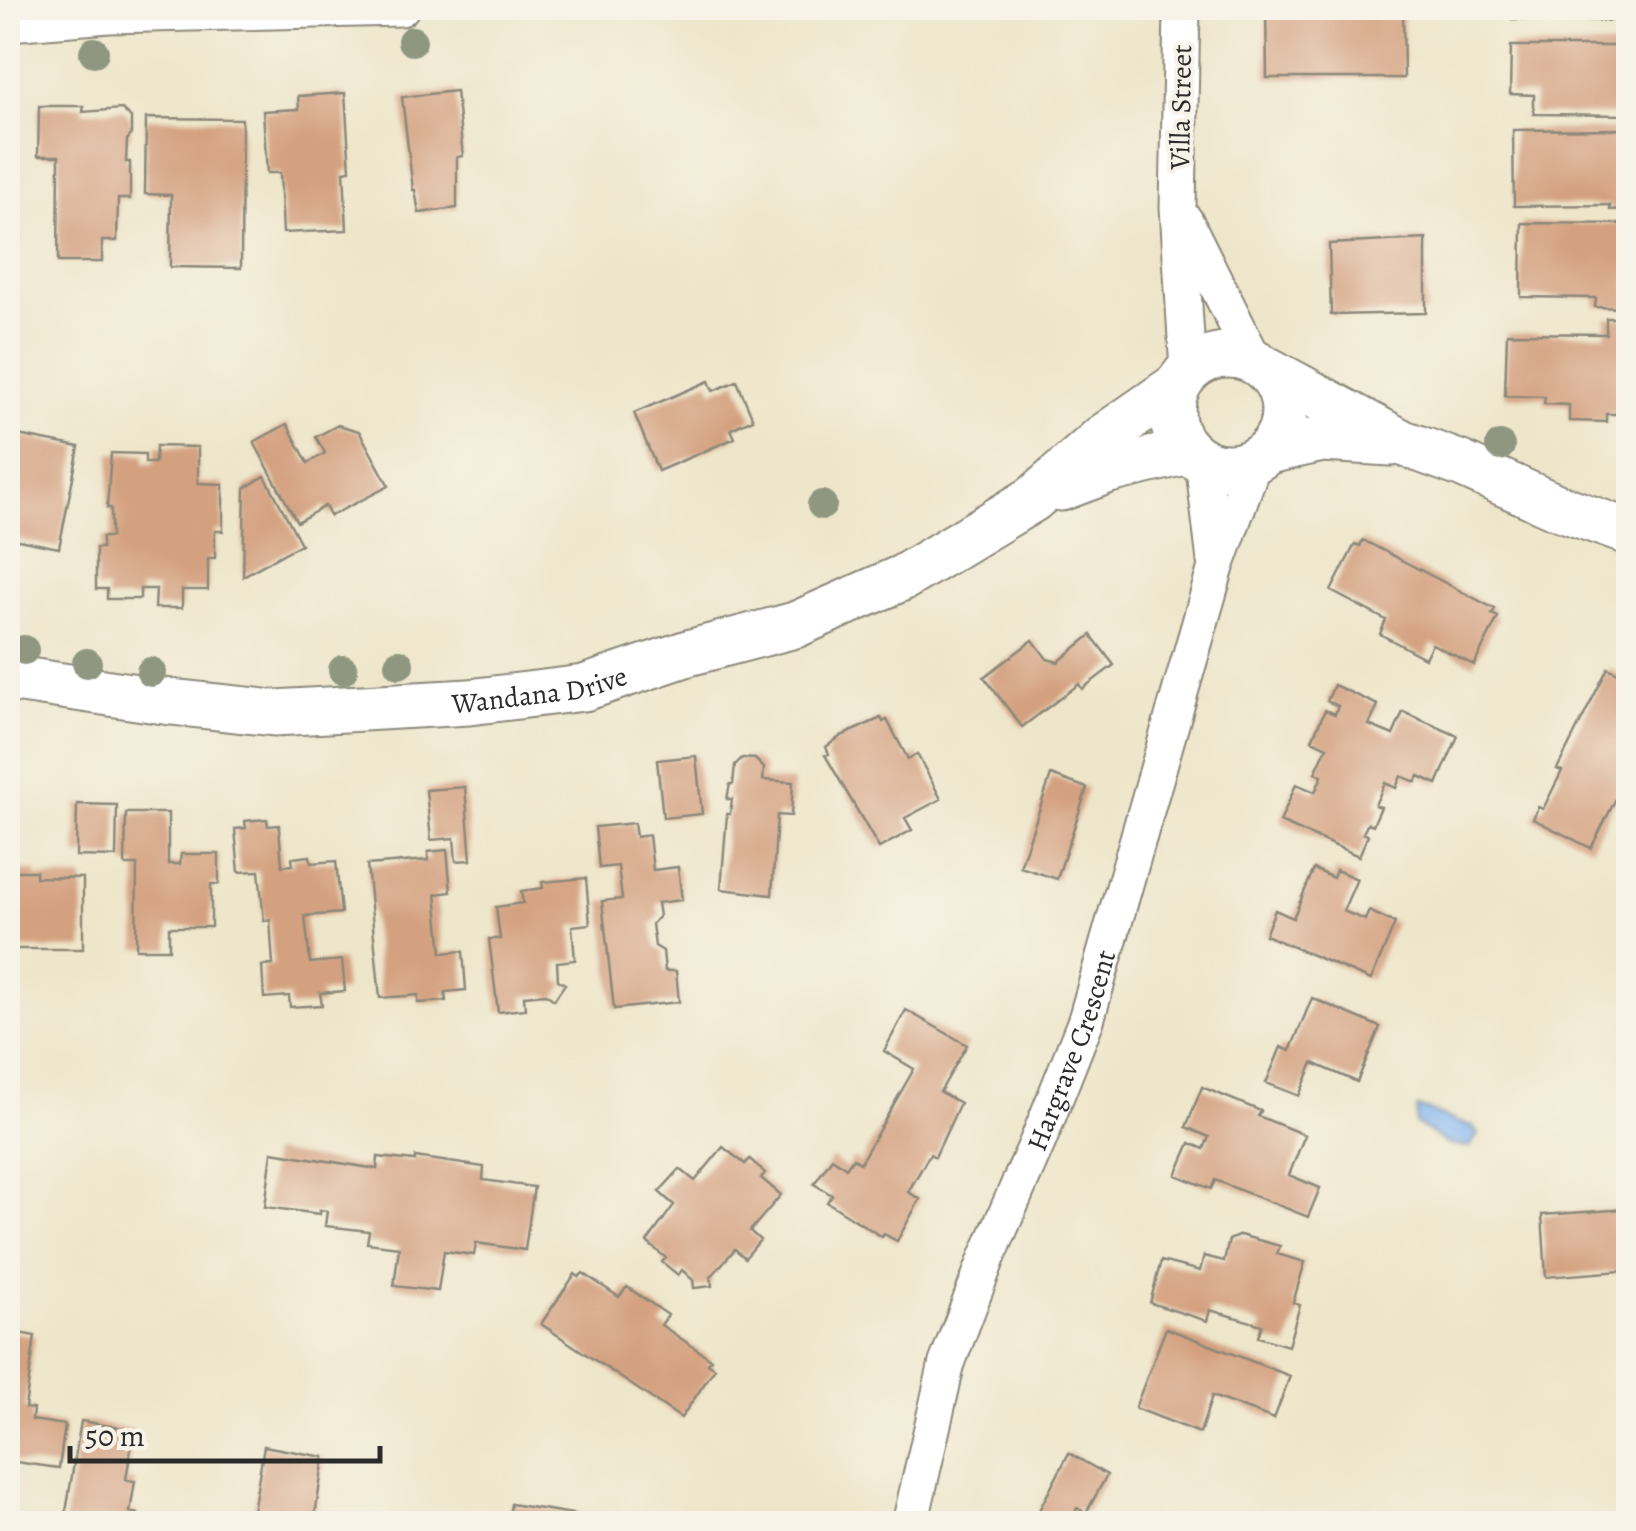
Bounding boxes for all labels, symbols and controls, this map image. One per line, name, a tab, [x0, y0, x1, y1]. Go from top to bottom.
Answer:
street label: Villa Street	[1161, 44, 1201, 171]
street label: Wandana Drive	[450, 657, 632, 723]
street label: Hargrave Crescent	[1018, 946, 1125, 1157]
scale bar	[70, 1401, 380, 1463]
text: 50 m	[85, 1416, 145, 1456]

